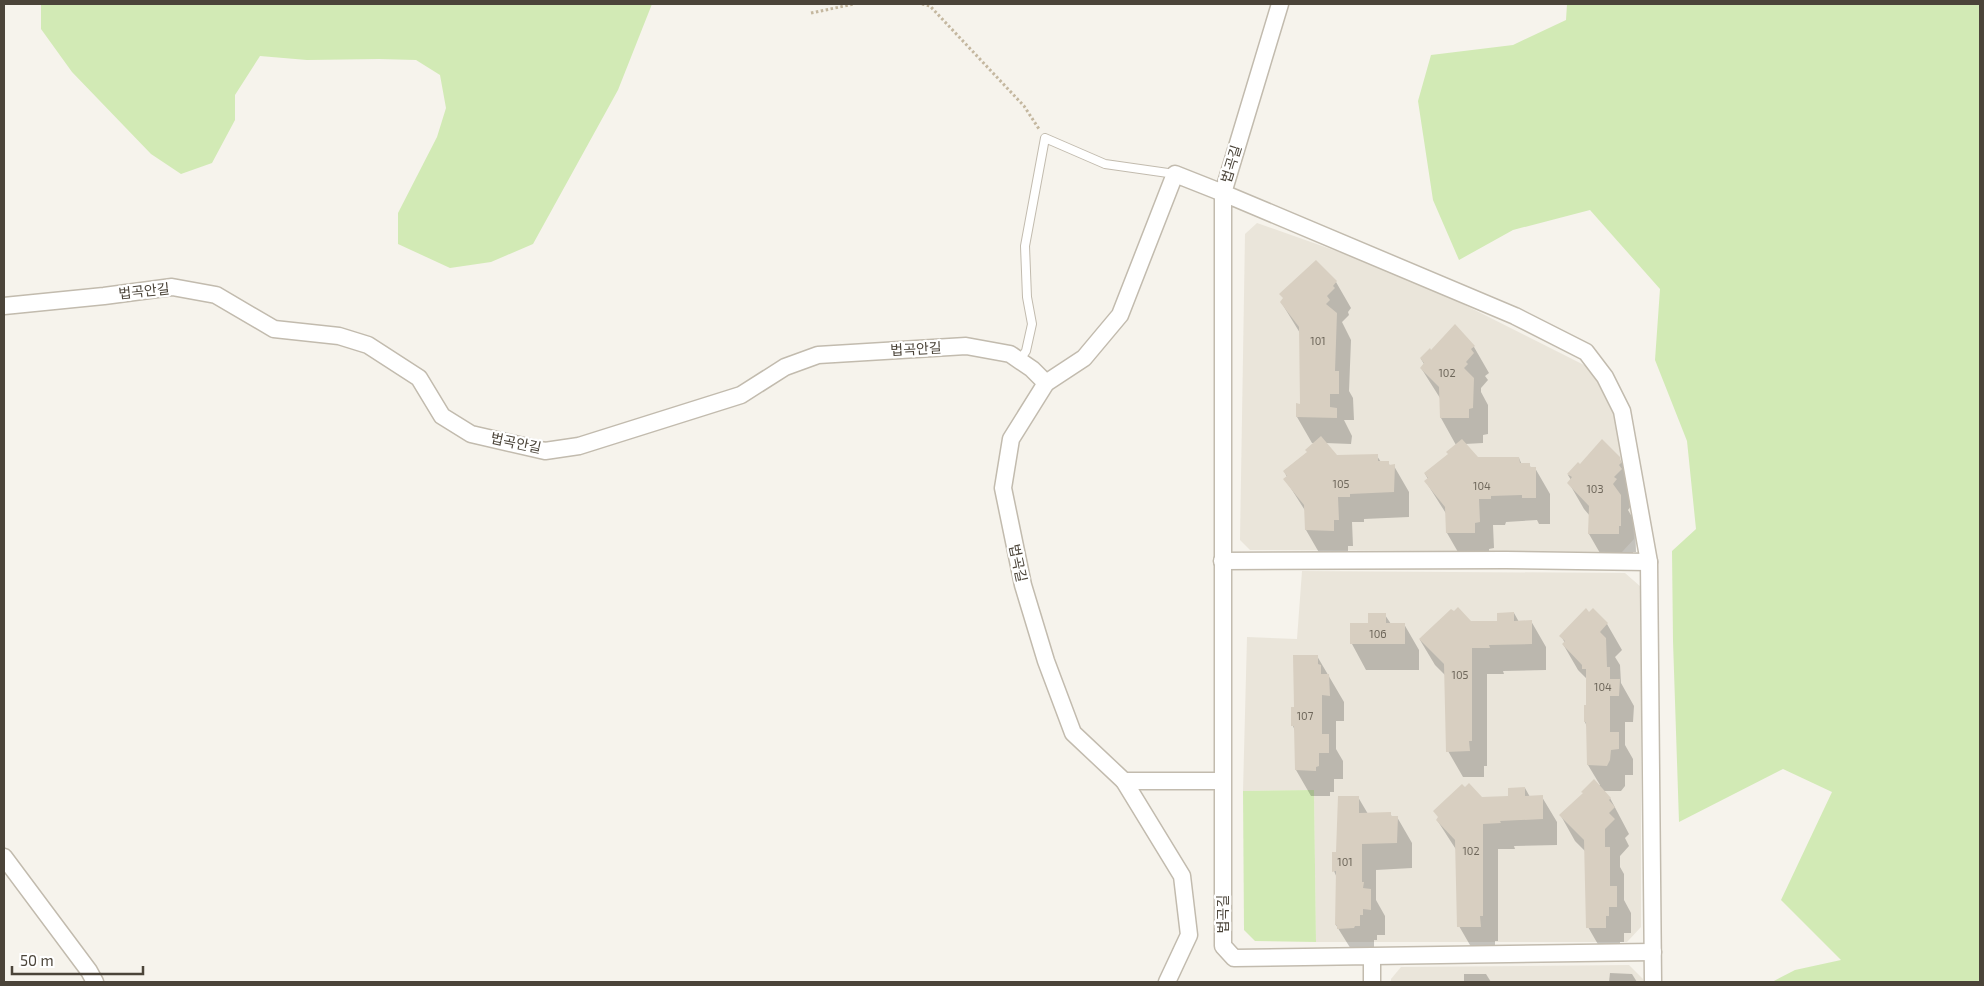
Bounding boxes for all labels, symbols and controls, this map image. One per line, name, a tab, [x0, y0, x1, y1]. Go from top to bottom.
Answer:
street label: 법곡길	[1217, 143, 1244, 185]
street label: 법곡안길	[117, 279, 170, 302]
house number: 101	[1310, 334, 1326, 347]
street label: 법곡안길	[890, 339, 942, 358]
house number: 102	[1438, 366, 1456, 379]
street label: 법곡안길	[489, 429, 543, 456]
house number: 105	[1333, 477, 1350, 490]
house number: 104	[1473, 479, 1491, 492]
house number: 103	[1586, 482, 1604, 495]
street label: 법곡길	[1006, 542, 1031, 584]
house number: 106	[1369, 627, 1387, 640]
house number: 105	[1452, 668, 1469, 681]
house number: 104	[1594, 680, 1612, 693]
house number: 107	[1297, 709, 1314, 722]
house number: 102	[1462, 844, 1480, 857]
house number: 101	[1337, 855, 1353, 868]
street label: 법곡길	[1214, 895, 1231, 933]
scale bar	[12, 944, 144, 976]
text: 50 m	[20, 951, 54, 969]

